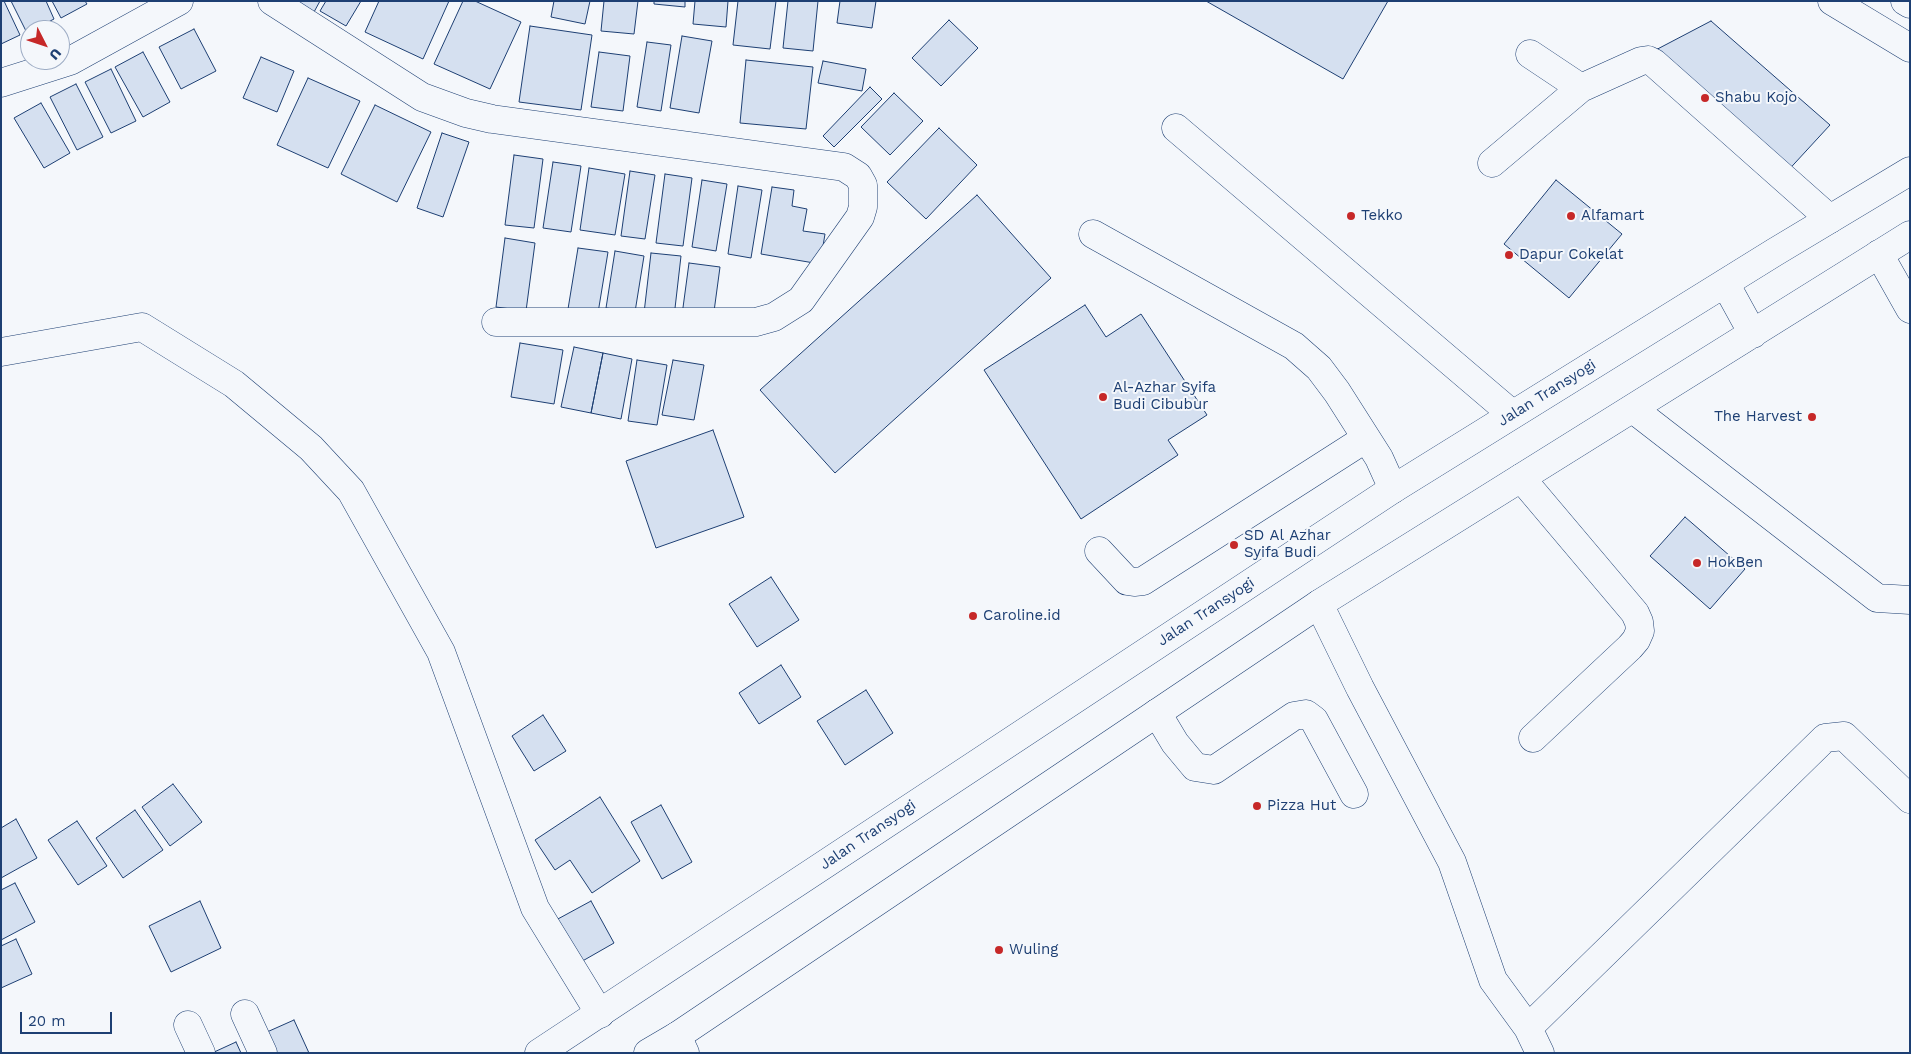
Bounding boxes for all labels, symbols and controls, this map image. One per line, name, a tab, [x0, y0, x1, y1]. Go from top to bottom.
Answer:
north arrow	[20, 20, 70, 70]
text: U	[46, 45, 65, 63]
place label: Shabu Kojo	[1715, 89, 1797, 107]
marker: Shabu Kojo	[1699, 92, 1711, 104]
place label: Tekko	[1361, 207, 1403, 225]
place label: Alfamart	[1581, 207, 1644, 225]
marker: Tekko	[1345, 210, 1357, 222]
marker: Alfamart	[1565, 210, 1577, 222]
place label: Dapur Cokelat	[1519, 246, 1623, 264]
marker: Dapur Cokelat	[1503, 249, 1515, 261]
street label: Jalan Transyogi	[1495, 356, 1599, 430]
place label: Al-Azhar Syifa Budi Cibubur	[1113, 379, 1216, 414]
marker: Al-Azhar Syifa Budi Cibubur	[1097, 391, 1109, 403]
place label: The Harvest	[1714, 408, 1802, 426]
marker: The Harvest	[1806, 411, 1818, 423]
place label: SD Al Azhar Syifa Budi	[1244, 527, 1331, 562]
marker: SD Al Azhar Syifa Budi	[1228, 539, 1240, 551]
place label: HokBen	[1707, 554, 1763, 572]
marker: HokBen	[1691, 557, 1703, 569]
street label: Jalan Transyogi	[1154, 574, 1258, 650]
place label: Caroline.id	[983, 607, 1061, 625]
marker: Caroline.id	[967, 610, 979, 622]
street label: Jalan Transyogi	[817, 796, 919, 874]
place label: Pizza Hut	[1267, 797, 1336, 815]
marker: Pizza Hut	[1251, 800, 1263, 812]
place label: Wuling	[1009, 941, 1058, 959]
marker: Wuling	[993, 944, 1005, 956]
scale bar	[22, 1002, 115, 1034]
text: 20 m	[28, 1012, 66, 1030]

